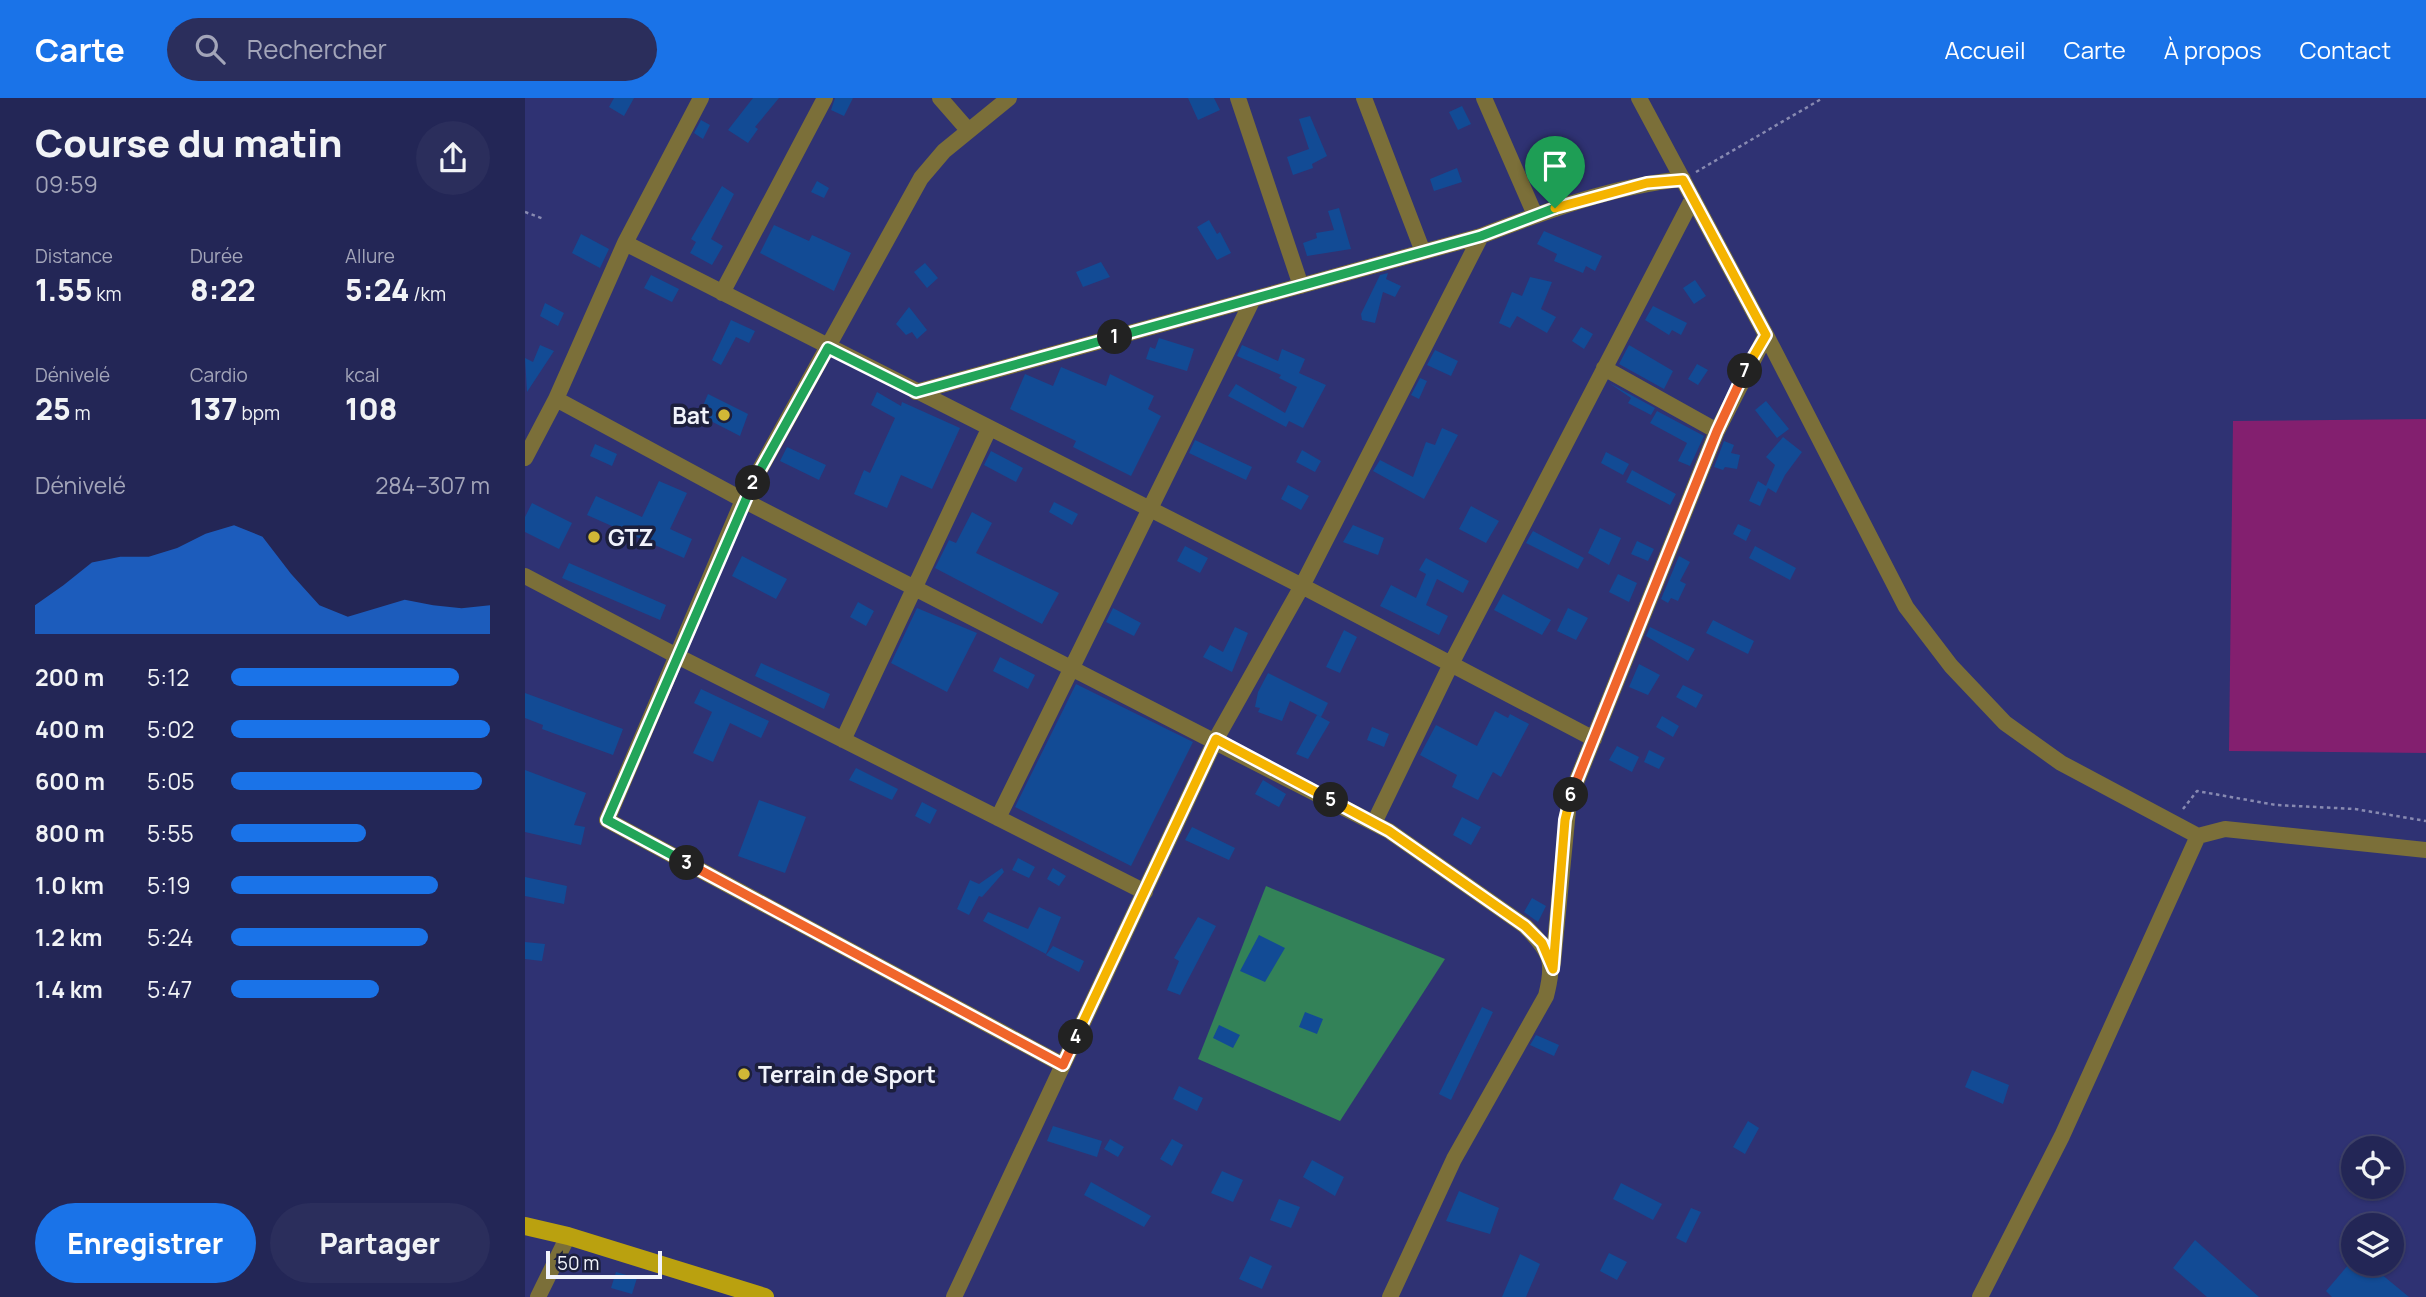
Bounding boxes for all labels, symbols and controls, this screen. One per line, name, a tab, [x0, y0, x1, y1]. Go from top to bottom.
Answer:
search box	[167, 18, 657, 81]
text: Carte	[35, 27, 125, 72]
icon: search	[191, 30, 229, 68]
text: Rechercher	[247, 31, 387, 67]
text: Accueil	[1945, 33, 2025, 66]
text: Carte	[2063, 33, 2126, 66]
text: À propos	[2164, 33, 2262, 66]
text: Contact	[2300, 33, 2391, 66]
text: Course du matin	[35, 116, 343, 168]
button: share	[416, 121, 490, 195]
pin	[1525, 136, 1585, 208]
icon: arrive	[1536, 147, 1574, 185]
text: 09:59	[35, 168, 98, 200]
text: Distance	[35, 243, 113, 269]
text: Durée	[190, 243, 243, 269]
text: Allure	[345, 243, 395, 269]
text: 1.55	[35, 269, 92, 310]
text: 8:22	[190, 269, 256, 310]
text: 5:24	[345, 269, 409, 310]
text: km	[92, 281, 122, 307]
text: /km	[409, 281, 446, 307]
pin: 1	[1097, 320, 1133, 354]
text: 1	[1110, 323, 1119, 349]
pin: 7	[1727, 354, 1763, 388]
text: 7	[1739, 357, 1750, 383]
text: Dénivelé	[35, 362, 110, 388]
text: Cardio	[190, 362, 248, 388]
text: kcal	[345, 362, 380, 388]
text: 25	[35, 388, 71, 429]
text: 137	[190, 388, 238, 429]
text: 108	[345, 388, 398, 429]
place label: Bat	[672, 399, 710, 431]
text: m	[71, 400, 91, 426]
text: bpm	[238, 400, 280, 426]
marker: Bat	[716, 407, 732, 423]
pin: 2	[735, 466, 771, 500]
text: Dénivelé	[35, 469, 126, 501]
text: 284–307 m	[375, 469, 490, 501]
text: 2	[747, 469, 758, 495]
place label: GTZ	[608, 521, 654, 553]
marker: GTZ	[586, 529, 602, 545]
text: 200 m	[35, 661, 104, 693]
text: 5:12	[147, 661, 189, 693]
text: 400 m	[35, 713, 105, 745]
text: 5:02	[147, 713, 194, 745]
text: 600 m	[35, 765, 105, 797]
text: 5:05	[147, 765, 194, 797]
pin: 6	[1553, 778, 1589, 812]
text: 6	[1565, 781, 1576, 807]
pin: 5	[1313, 782, 1349, 818]
text: 5	[1325, 786, 1336, 812]
text: 800 m	[35, 817, 105, 849]
text: 5:55	[147, 817, 194, 849]
pin: 3	[669, 846, 705, 880]
text: 3	[681, 849, 692, 875]
text: 1.0 km	[35, 869, 104, 901]
text: 5:19	[147, 869, 190, 901]
text: 1.2 km	[35, 921, 102, 953]
text: 5:24	[147, 921, 193, 953]
text: 1.4 km	[35, 973, 103, 1005]
text: 5:47	[147, 973, 192, 1005]
pin: 4	[1059, 1020, 1093, 1054]
text: 4	[1070, 1023, 1081, 1049]
place label: Terrain de Sport	[758, 1058, 936, 1090]
marker: Terrain de Sport	[736, 1066, 752, 1082]
map controls	[2341, 1136, 2404, 1276]
button: locate	[2341, 1136, 2404, 1199]
button: Enregistrer	[35, 1203, 256, 1283]
button: Partager	[270, 1203, 490, 1283]
button: layers	[2341, 1213, 2404, 1276]
scale bar	[546, 1248, 661, 1280]
text: 50 m	[557, 1250, 599, 1276]

